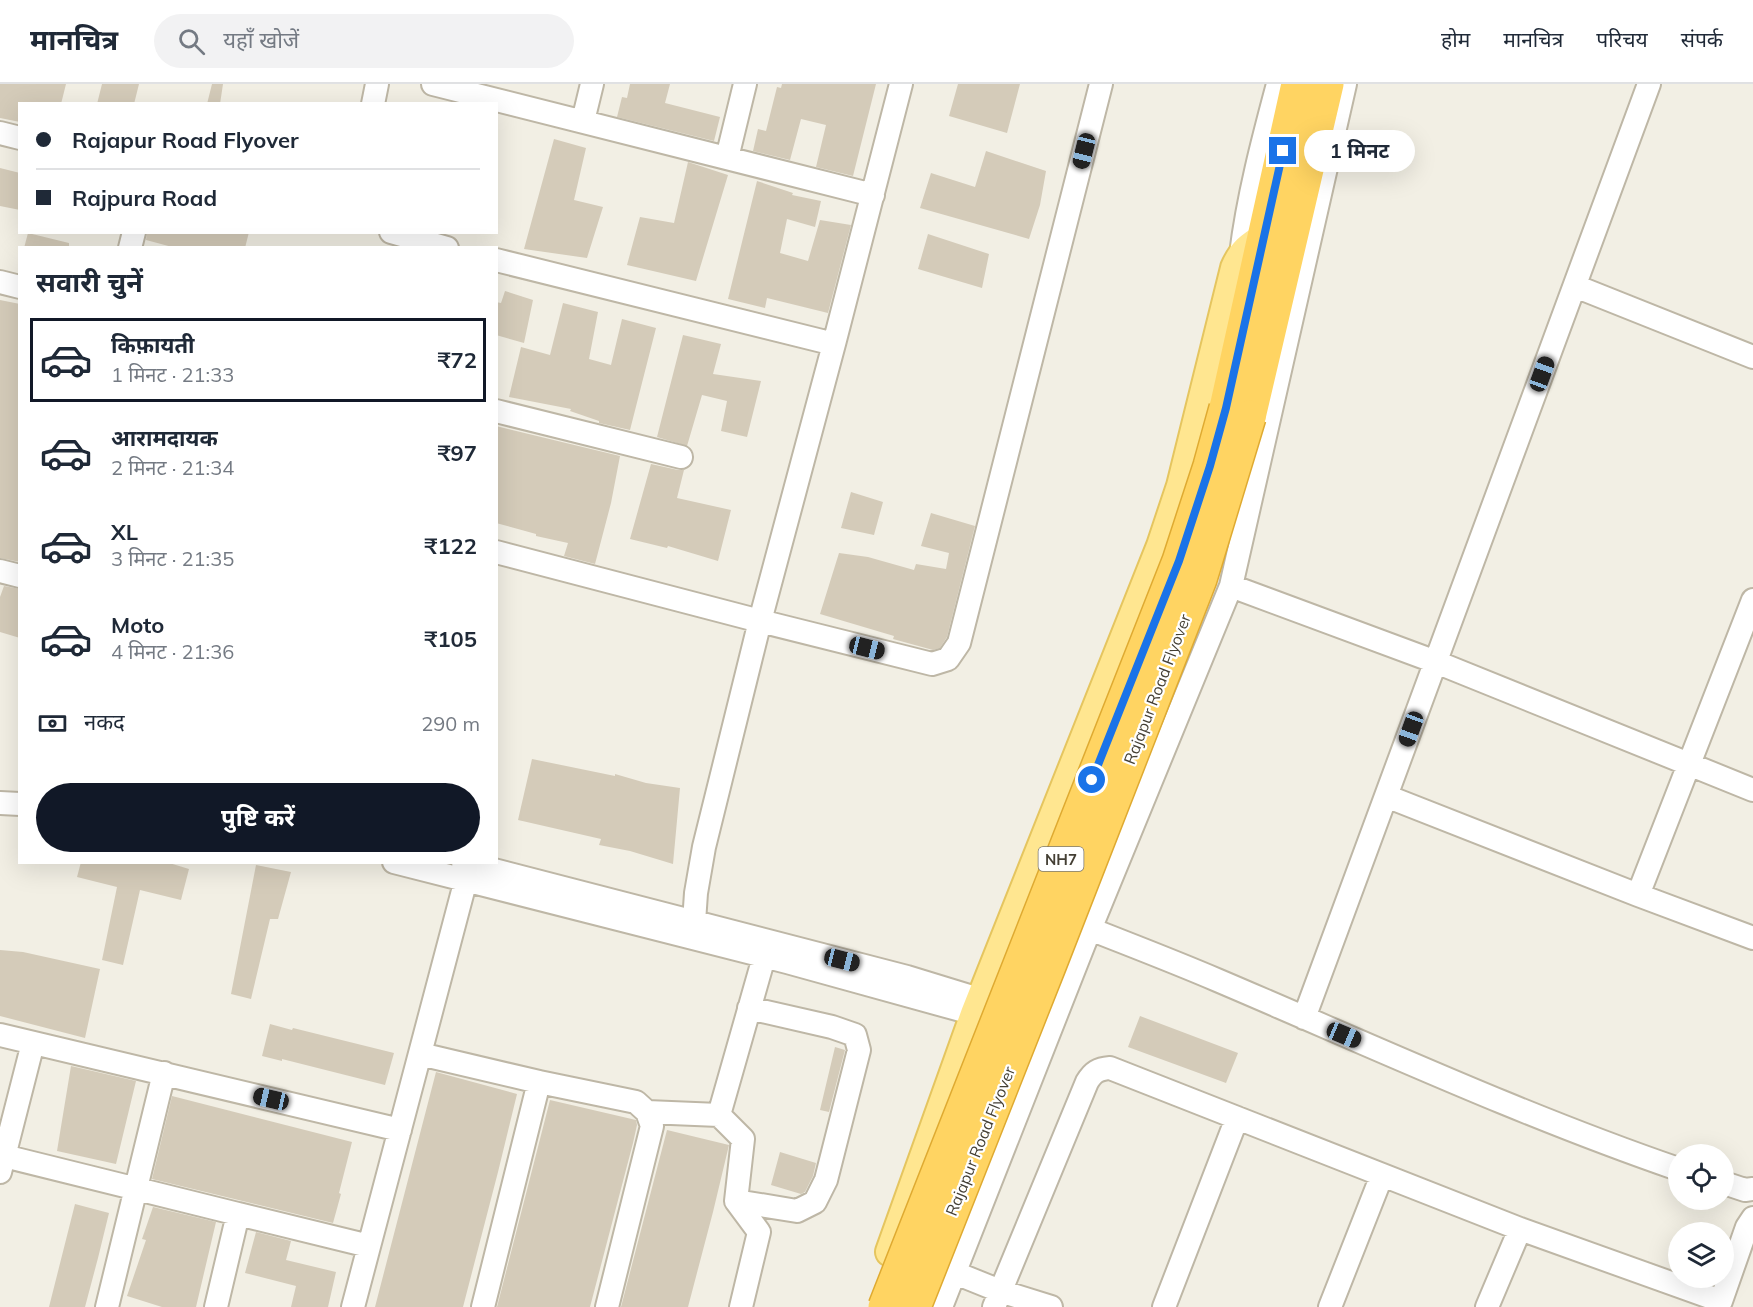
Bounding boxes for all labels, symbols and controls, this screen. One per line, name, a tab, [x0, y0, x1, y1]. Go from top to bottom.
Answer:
search box	[154, 14, 574, 68]
text: मानचित्र	[30, 22, 118, 57]
icon: search	[175, 25, 208, 58]
text: यहाँ खोजें	[223, 26, 299, 54]
text: होम	[1441, 26, 1470, 52]
text: मानचित्र	[1503, 26, 1563, 52]
text: परिचय	[1596, 26, 1648, 52]
text: संपर्क	[1681, 26, 1723, 52]
text: Rajapur Road Flyover	[72, 126, 299, 154]
callout: 1 मिनट	[1304, 130, 1415, 172]
car	[1071, 131, 1097, 171]
route end	[1269, 137, 1296, 164]
text: 1 मिनट	[1330, 138, 1389, 163]
text: Rajpura Road	[72, 184, 217, 212]
text: सवारी चुनें	[36, 265, 143, 299]
text: किफ़ायती	[111, 331, 195, 359]
icon: car	[39, 333, 93, 387]
text: ₹72	[437, 346, 477, 374]
car	[1527, 354, 1557, 394]
text: 1 मिनट · 21:33	[111, 362, 234, 387]
text: आरामदायक	[111, 424, 218, 452]
icon: car	[39, 426, 93, 480]
text: ₹97	[437, 439, 477, 467]
text: 2 मिनट · 21:34	[111, 455, 234, 480]
text: XL	[111, 518, 138, 546]
icon: car	[39, 519, 93, 573]
text: ₹122	[424, 532, 477, 560]
text: 3 मिनट · 21:35	[111, 546, 234, 571]
text: Moto	[111, 611, 164, 639]
street label: Rajapur Road Flyover	[1119, 611, 1195, 767]
icon: car	[39, 612, 93, 666]
text: ₹105	[424, 625, 477, 653]
car	[847, 635, 887, 661]
text: 4 मिनट · 21:36	[111, 639, 234, 664]
icon: cash	[36, 707, 69, 740]
text: नकद	[84, 708, 125, 736]
car	[1396, 709, 1426, 749]
text: 290 m	[421, 711, 480, 736]
route start	[1078, 766, 1105, 793]
button: पुष्टि करें	[36, 783, 480, 852]
road number: NH7	[1038, 847, 1084, 871]
car	[822, 947, 862, 973]
car	[1324, 1020, 1364, 1050]
street label: Rajapur Road Flyover	[941, 1063, 1019, 1219]
car	[251, 1086, 291, 1112]
map controls	[1668, 1144, 1734, 1288]
button: locate	[1668, 1144, 1734, 1210]
button: layers	[1668, 1222, 1734, 1288]

